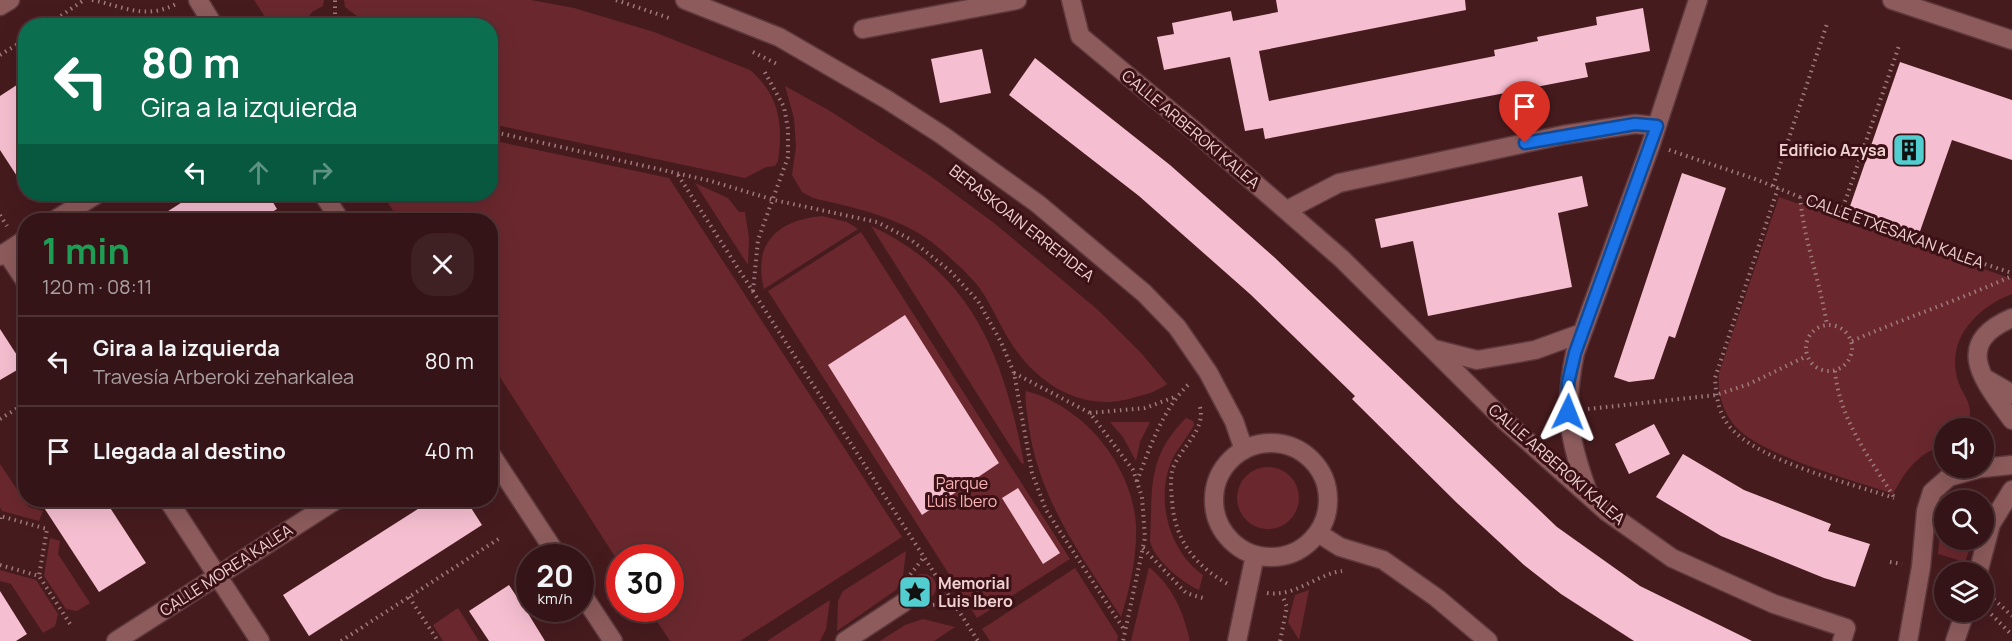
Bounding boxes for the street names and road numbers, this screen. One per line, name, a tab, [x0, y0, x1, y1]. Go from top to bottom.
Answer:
street label: CALLE ARBEROKI KALEA	[1117, 65, 1265, 193]
street label: BERASKOAIN ERREPIDEA	[945, 159, 1099, 287]
street label: CALLE ETXESAKAN KALEA	[1803, 189, 1987, 273]
street label: CALLE ARBEROKI KALEA	[1484, 399, 1630, 529]
street label: CALLE MOREA KALEA	[155, 519, 297, 621]

